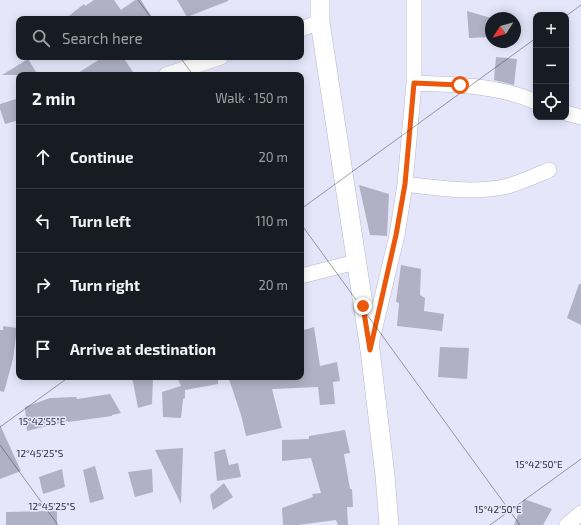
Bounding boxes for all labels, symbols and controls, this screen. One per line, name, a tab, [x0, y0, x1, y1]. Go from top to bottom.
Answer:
north arrow	[485, 12, 521, 48]
map controls	[533, 12, 569, 120]
button: +	[533, 12, 569, 48]
search box	[16, 16, 304, 60]
icon: search	[30, 27, 52, 49]
text: Search here	[62, 29, 143, 47]
button: −	[533, 48, 569, 84]
route start	[451, 76, 469, 94]
button: locate	[533, 84, 569, 120]
text: 2 min	[32, 88, 75, 108]
text: Walk · 150 m	[215, 90, 288, 106]
icon: ahead	[32, 146, 54, 168]
text: Continue	[70, 148, 133, 166]
text: 20 m	[259, 149, 288, 165]
icon: left	[32, 210, 54, 232]
text: Turn left	[70, 212, 131, 230]
text: 110 m	[256, 213, 288, 229]
icon: right	[32, 274, 54, 296]
text: Turn right	[70, 276, 140, 294]
text: 20 m	[259, 277, 288, 293]
route end	[354, 297, 372, 315]
icon: arrive	[32, 338, 54, 360]
text: Arrive at destination	[70, 340, 216, 358]
text: 15°42'55"E	[19, 415, 66, 427]
text: 12°45'25"S	[17, 447, 64, 459]
text: 15°42'50"E	[515, 458, 563, 470]
text: 12°45'25"S	[29, 500, 76, 512]
text: 15°42'50"E	[474, 503, 522, 515]

